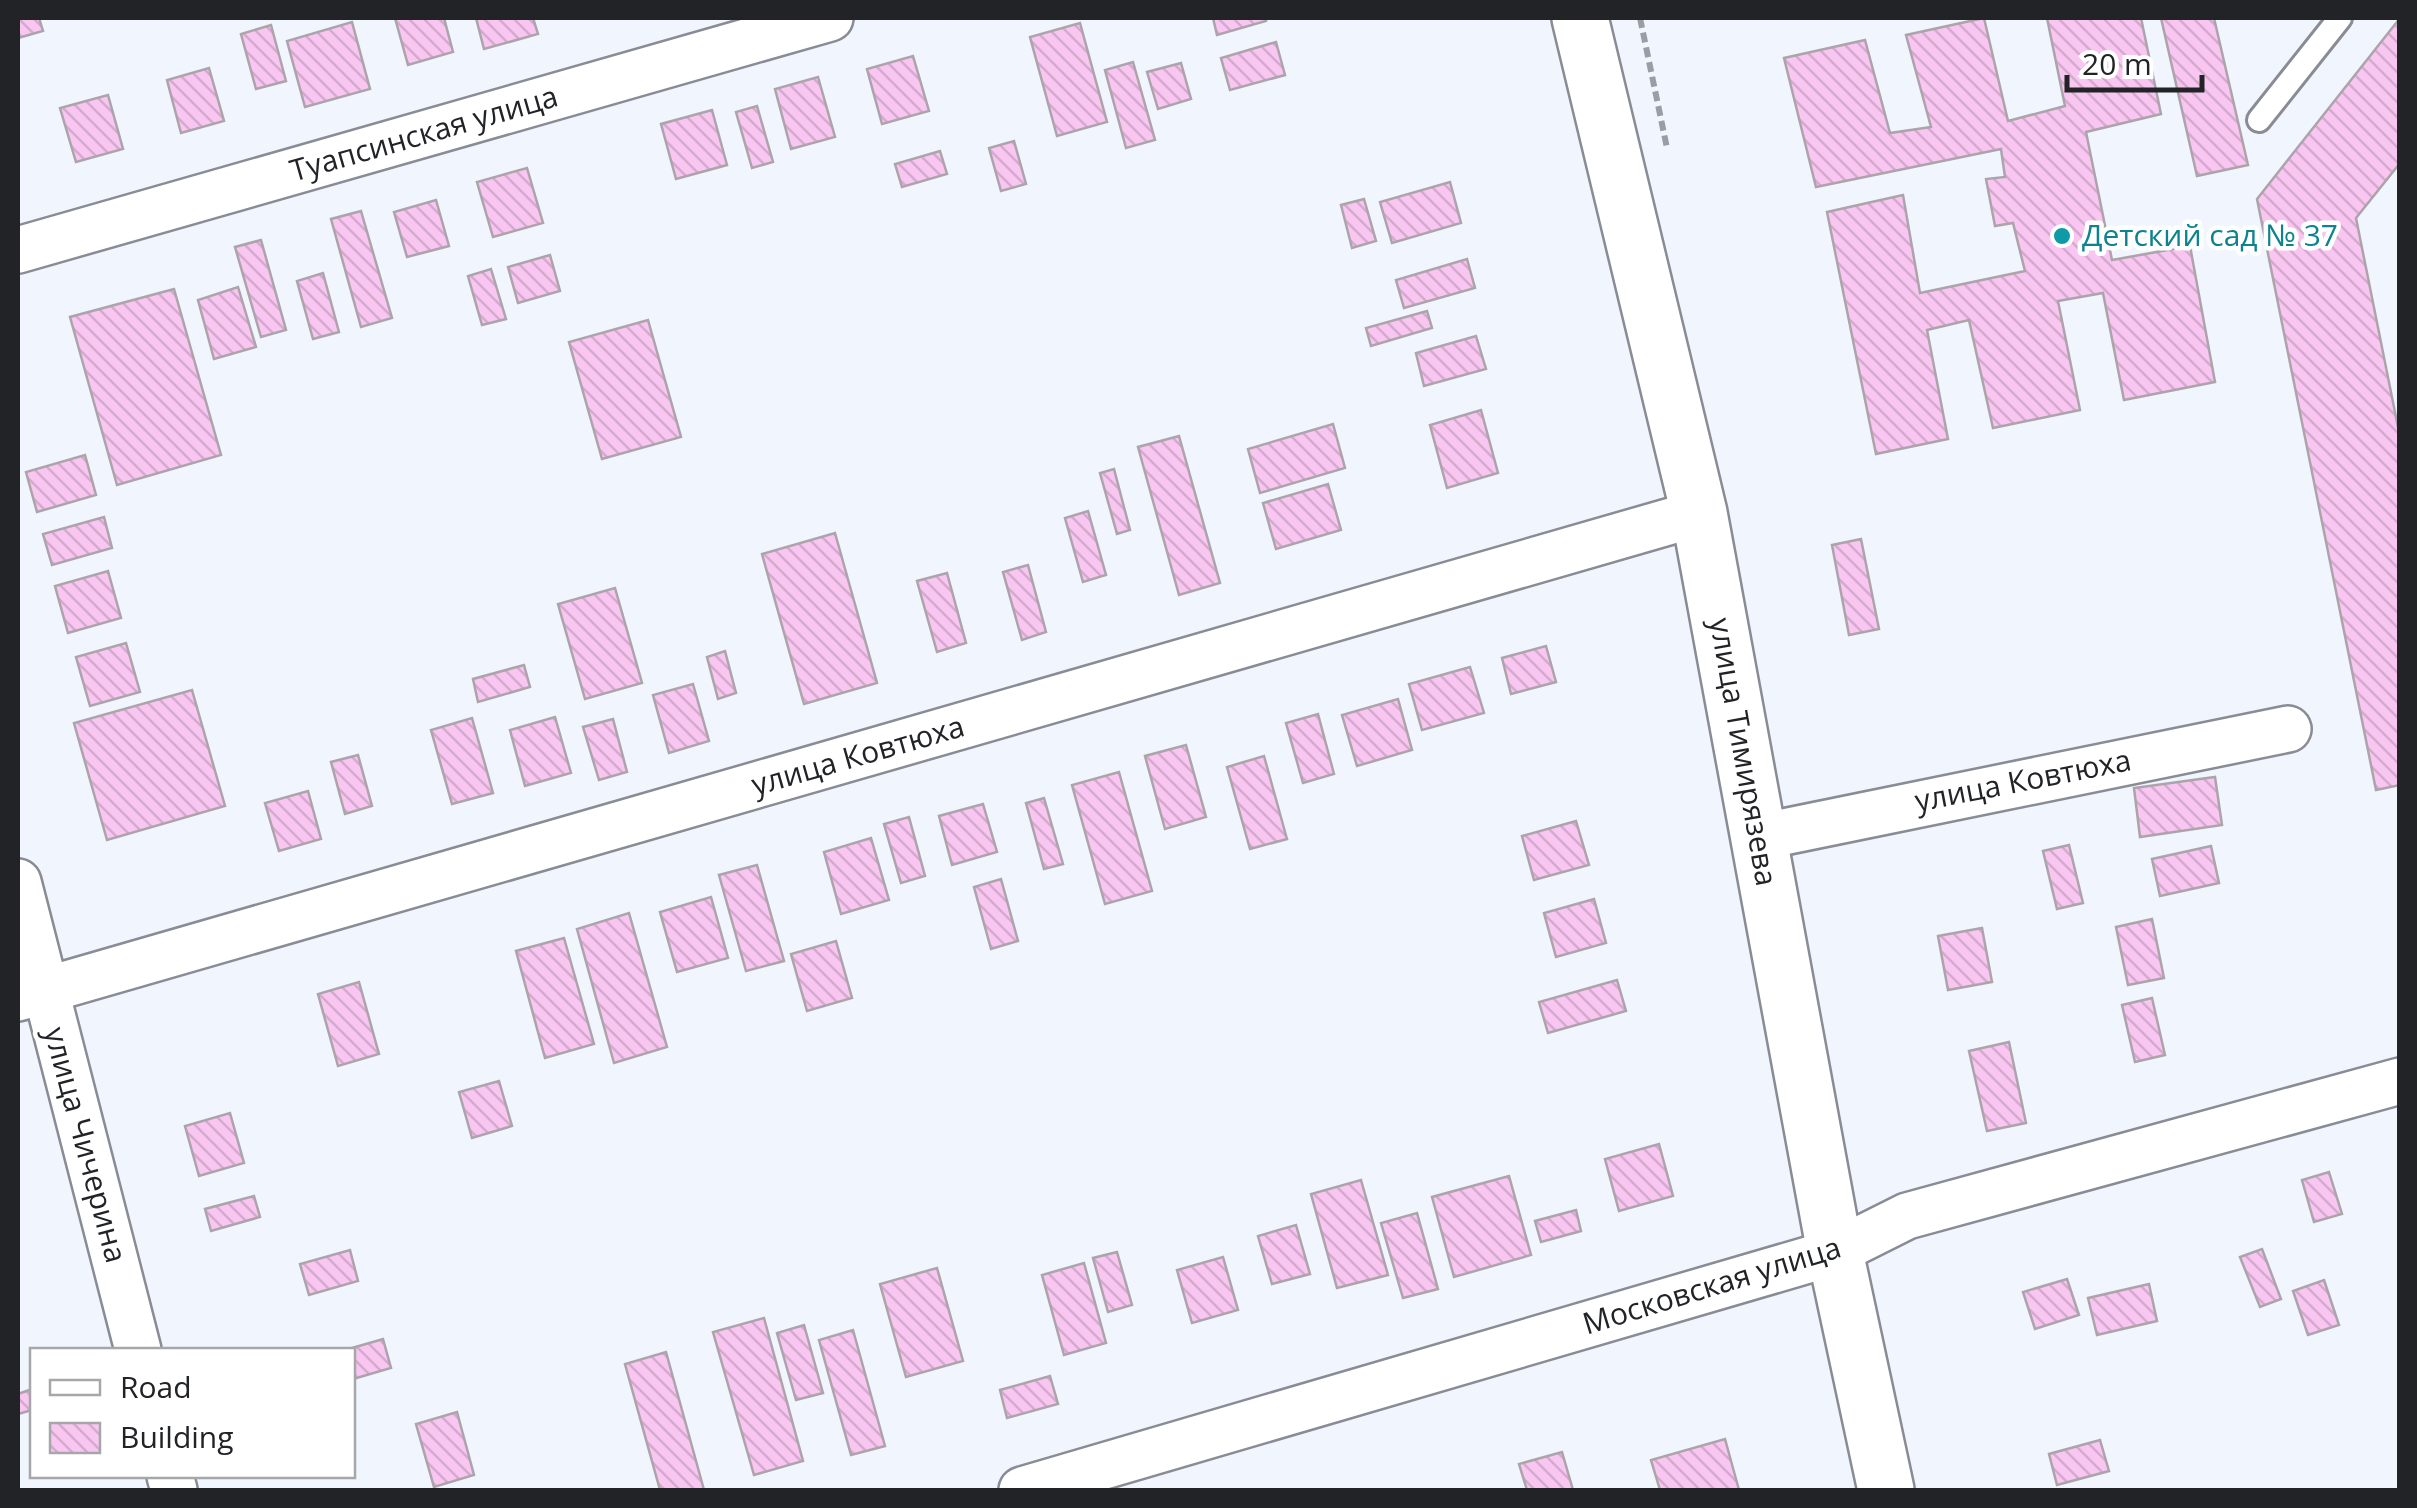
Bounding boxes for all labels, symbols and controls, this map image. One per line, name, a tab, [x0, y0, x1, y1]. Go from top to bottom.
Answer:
scale bar	[2067, 30, 2202, 92]
text: 20 m	[2082, 43, 2152, 84]
street label: Туапсинская улица	[285, 75, 562, 190]
place label: Детский сад № 37	[2082, 214, 2338, 255]
marker: Детский сад № 37	[2051, 225, 2073, 247]
street label: улица Тимирязева	[1701, 615, 1788, 889]
street label: улица Ковтюха	[746, 705, 969, 805]
street label: улица Ковтюха	[1911, 738, 2134, 821]
street label: улица Чичерина	[35, 1022, 138, 1267]
street label: Московская улица	[1577, 1226, 1846, 1343]
legend	[30, 1348, 355, 1478]
text: Road	[120, 1366, 192, 1407]
text: Building	[120, 1416, 234, 1457]

